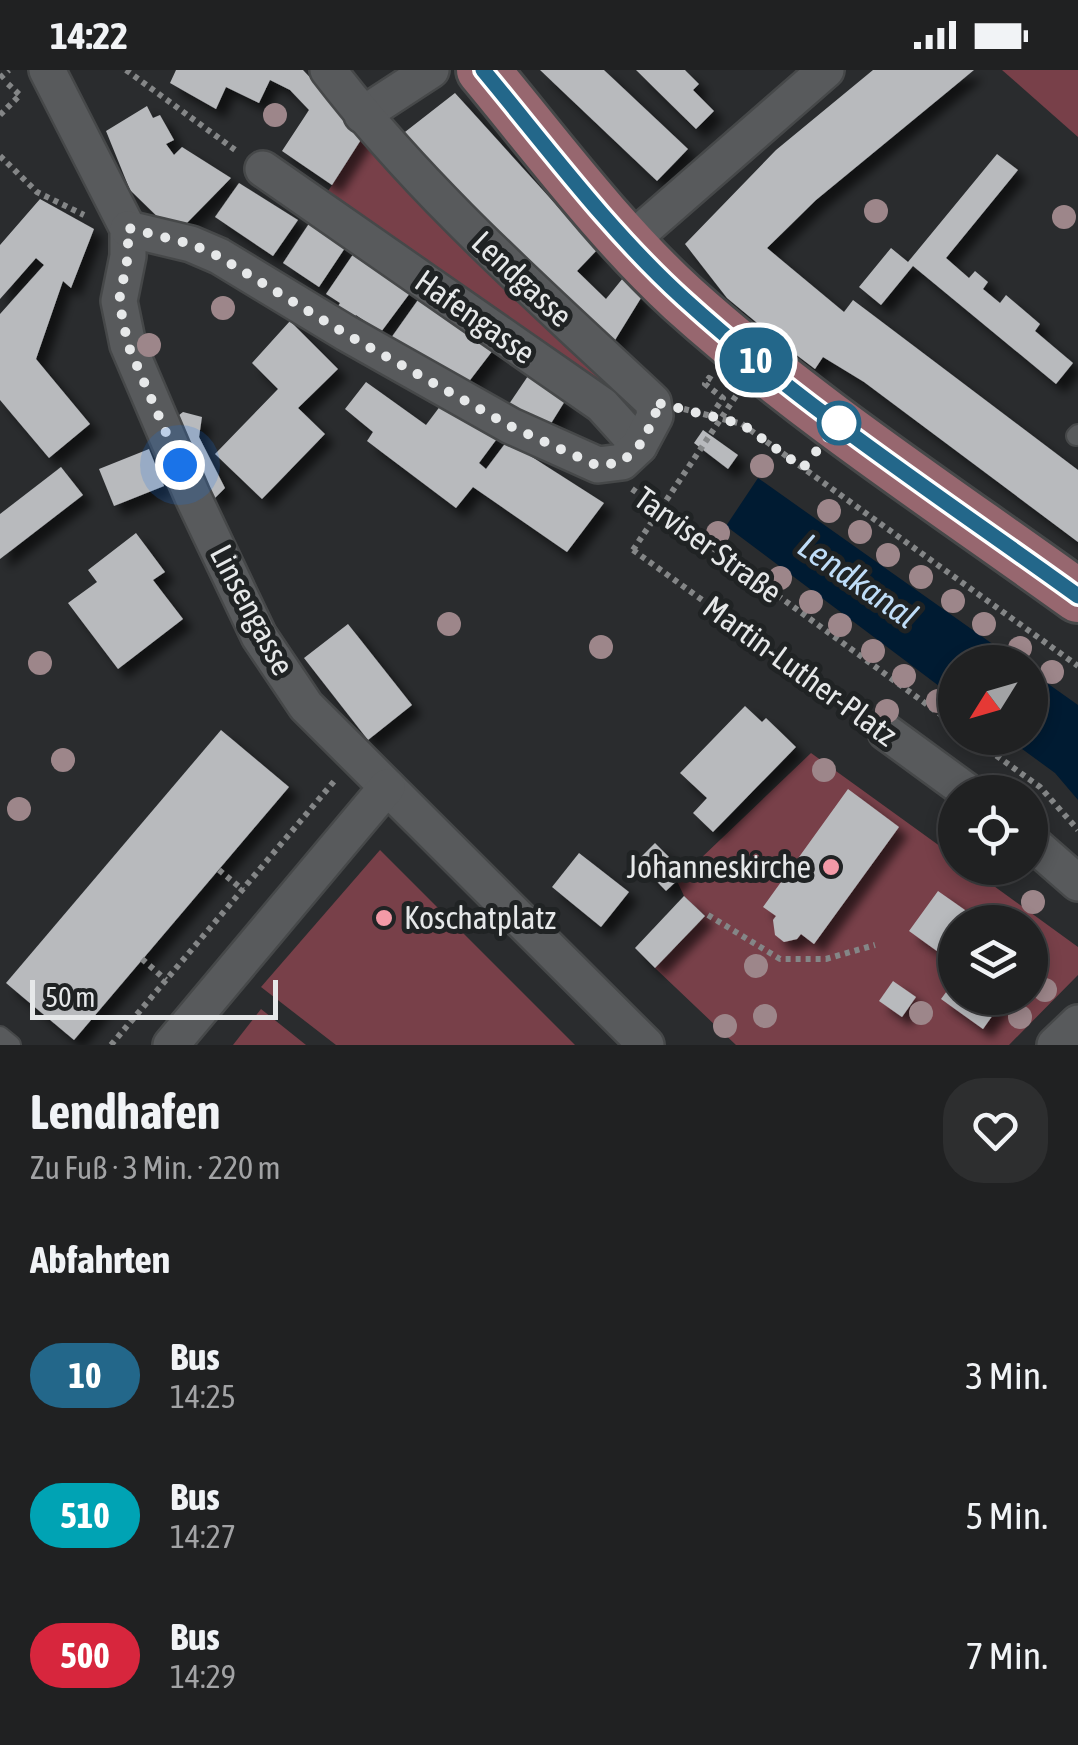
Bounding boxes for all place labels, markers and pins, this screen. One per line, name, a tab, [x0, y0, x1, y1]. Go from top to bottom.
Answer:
unlabelled marker	[818, 402, 860, 444]
place label: Johanneskirche	[627, 848, 811, 885]
marker: Johanneskirche	[820, 856, 842, 878]
place label: Koschatplatz	[404, 899, 557, 936]
marker: Koschatplatz	[373, 907, 395, 929]

